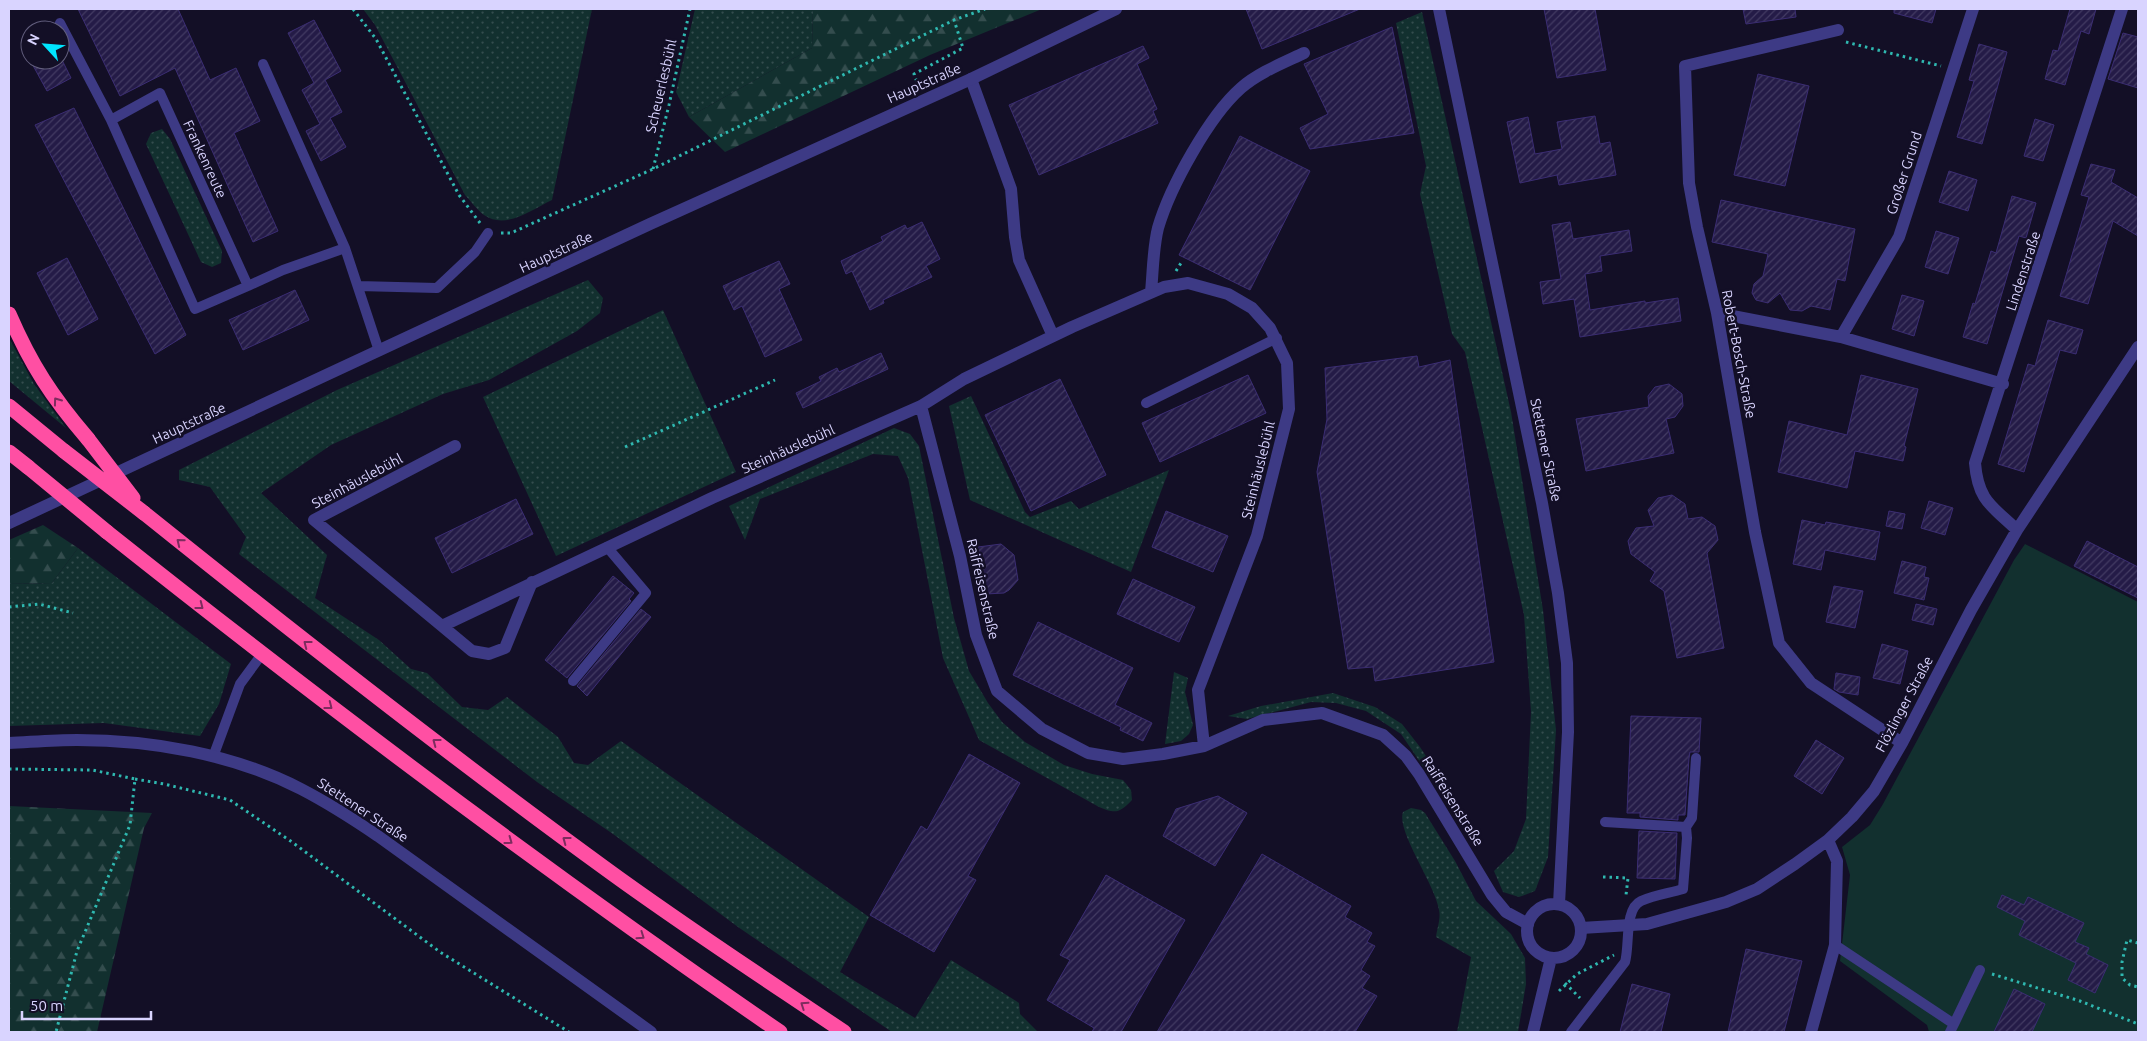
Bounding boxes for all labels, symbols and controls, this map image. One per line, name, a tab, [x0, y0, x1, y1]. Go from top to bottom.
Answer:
north arrow	[20, 20, 70, 70]
text: N	[24, 31, 43, 48]
street label: Scheuerlesbühl	[642, 37, 680, 135]
street label: Hauptstraße	[885, 60, 963, 106]
street label: Frankenreute	[180, 117, 230, 201]
street label: Großer Grund	[1883, 130, 1925, 216]
street label: Hauptstraße	[517, 228, 595, 276]
street label: Lindenstraße	[2003, 229, 2043, 313]
street label: Robert-Bosch-Straße	[1719, 288, 1759, 420]
one-way arrow	[54, 397, 63, 407]
street label: Stettener Straße	[1527, 397, 1565, 503]
street label: Hauptstraße	[150, 399, 228, 447]
street label: Steinhäuslebühl	[1238, 419, 1278, 521]
street label: Steinhäuslebühl	[739, 421, 837, 477]
street label: Steinhäuslebühl	[309, 450, 405, 512]
street label: Raiffeisenstraße	[964, 537, 1002, 641]
one-way arrow	[177, 540, 186, 548]
one-way arrow	[194, 601, 203, 609]
one-way arrow	[304, 641, 313, 649]
street label: Flözlinger Straße	[1872, 653, 1936, 755]
one-way arrow	[323, 700, 332, 708]
one-way arrow	[432, 739, 442, 748]
street label: Raiffeisenstraße	[1419, 753, 1487, 849]
street label: Stettener Straße	[315, 775, 411, 845]
one-way arrow	[503, 835, 513, 844]
one-way arrow	[563, 837, 572, 845]
one-way arrow	[635, 930, 645, 939]
scale bar	[22, 988, 151, 1020]
text: 50 m	[30, 997, 63, 1014]
one-way arrow	[800, 1002, 809, 1011]

